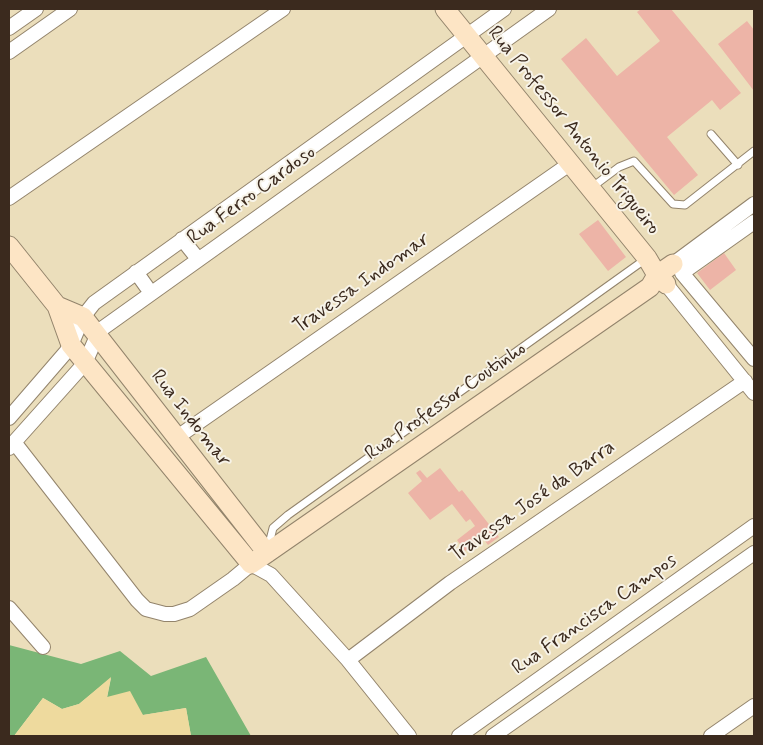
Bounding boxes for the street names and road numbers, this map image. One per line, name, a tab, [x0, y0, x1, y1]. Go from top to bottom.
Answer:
street label: Rua Professor Antonio Trigueiro	[481, 22, 665, 240]
street label: Rua Ferro Cardoso	[183, 141, 321, 251]
street label: Travessa Indomar	[289, 228, 435, 340]
street label: Rua Professor Coutinho	[361, 337, 531, 467]
street label: Rua Indomar	[145, 366, 235, 472]
street label: Travessa José da Barra	[446, 436, 620, 568]
street label: Rua Francisca Campos	[508, 549, 682, 681]

